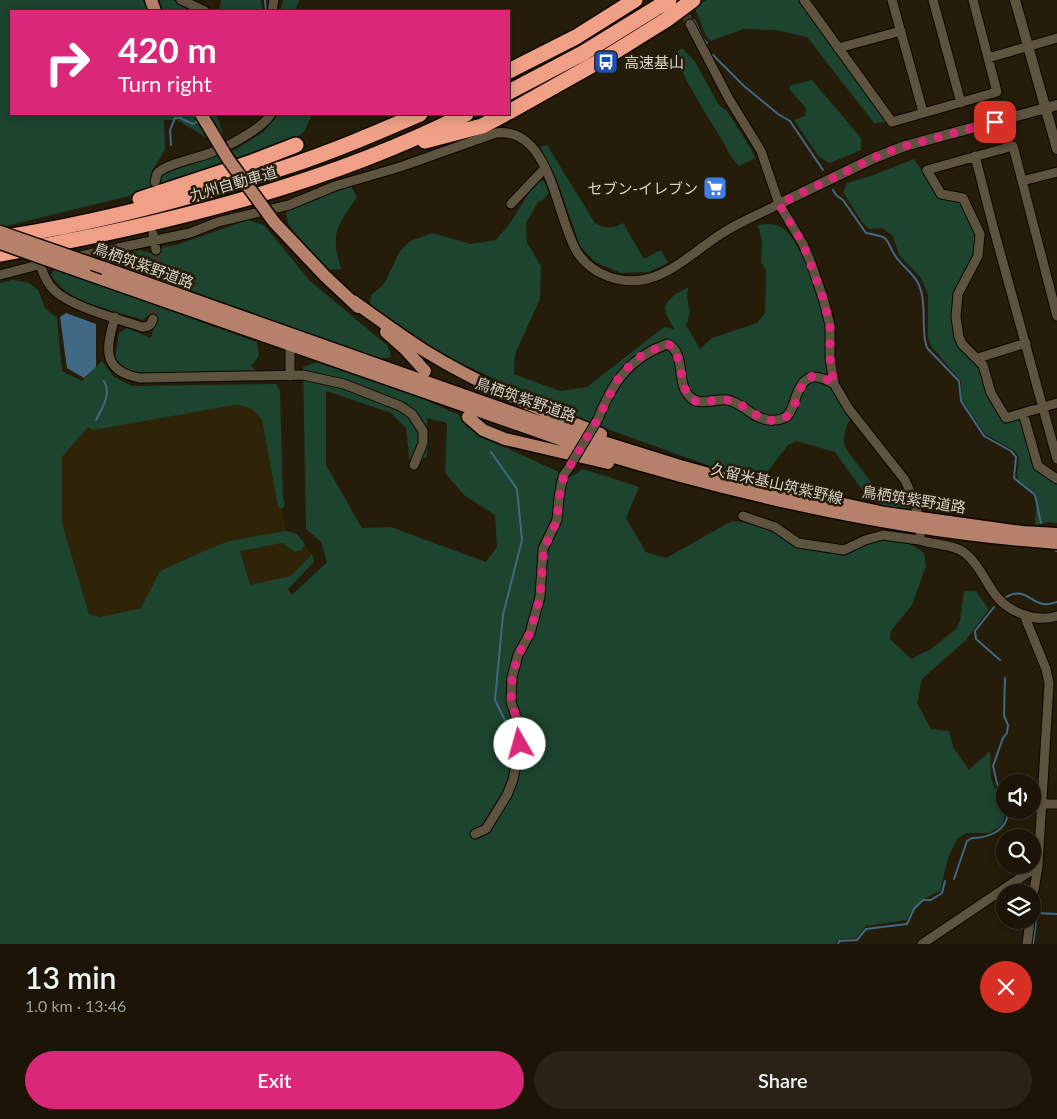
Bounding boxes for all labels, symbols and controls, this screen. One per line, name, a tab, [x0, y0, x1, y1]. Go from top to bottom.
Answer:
text: 420 m	[118, 28, 217, 70]
icon: right	[35, 30, 100, 95]
bus stop icon: 高速基山	[593, 49, 619, 75]
place label: 高速基山	[624, 53, 684, 71]
text: Turn right	[118, 70, 212, 97]
pin	[974, 101, 1016, 143]
icon: arrive	[981, 108, 1009, 136]
street label: 九州自動車道	[187, 162, 279, 204]
supermarket icon: セブン-イレブン	[702, 175, 728, 201]
place label: セブン-イレブン	[587, 179, 698, 197]
street label: 鳥栖筑紫野道路	[92, 239, 196, 291]
street label: 鳥栖筑紫野道路	[473, 373, 579, 425]
street label: 久留米基山筑紫野線	[709, 459, 845, 507]
street label: 鳥栖筑紫野道路	[861, 482, 967, 516]
position arrow	[493, 717, 545, 769]
map controls	[996, 774, 1041, 929]
button: sound	[996, 774, 1041, 819]
button: search	[996, 829, 1041, 874]
button: layers	[996, 884, 1041, 929]
text: 13 min	[25, 959, 116, 995]
button: close	[980, 961, 1032, 1013]
text: 1.0 km · 13:46	[25, 996, 126, 1015]
button: Exit	[25, 1051, 524, 1109]
button: Share	[534, 1051, 1032, 1109]

